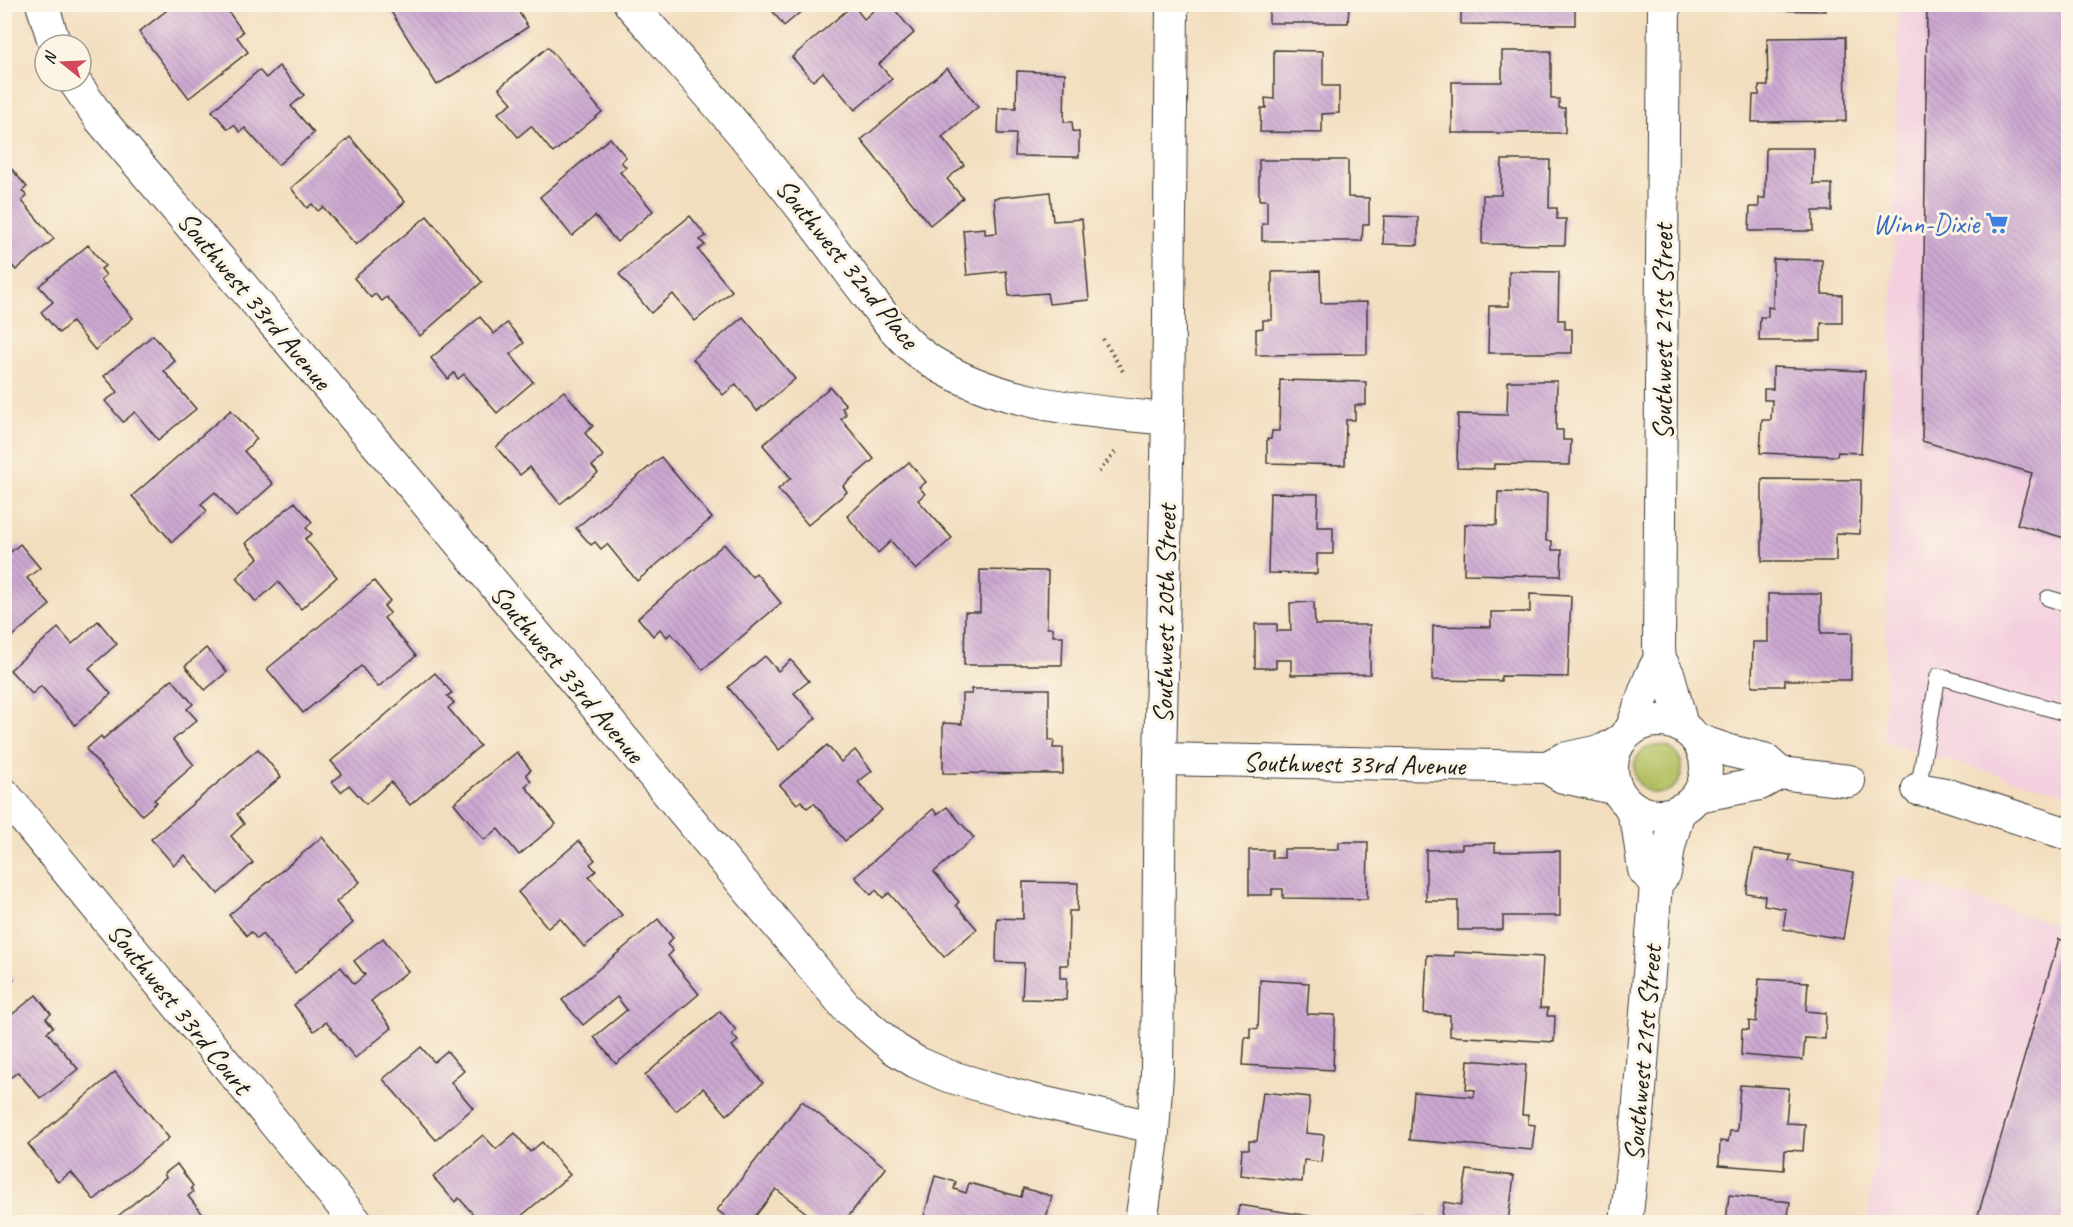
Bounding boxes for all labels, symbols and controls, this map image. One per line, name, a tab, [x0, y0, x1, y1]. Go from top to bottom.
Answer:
north arrow	[33, 33, 93, 93]
text: N	[39, 48, 62, 66]
street label: Southwest 32nd Place	[768, 171, 928, 357]
street label: Southwest 33rd Avenue	[170, 204, 341, 398]
place label: Winn-Dixie	[1873, 206, 1981, 241]
supermarket icon: Winn-Dixie	[1984, 210, 2010, 236]
street label: Southwest 21st Street	[1645, 221, 1680, 440]
street label: Southwest 20th Street	[1145, 501, 1184, 724]
street label: Southwest 33rd Avenue	[483, 577, 654, 771]
street label: Southwest 33rd Avenue	[1243, 744, 1467, 783]
street label: Southwest 33rd Court	[100, 915, 261, 1103]
street label: Southwest 21st Street	[1616, 941, 1670, 1162]

